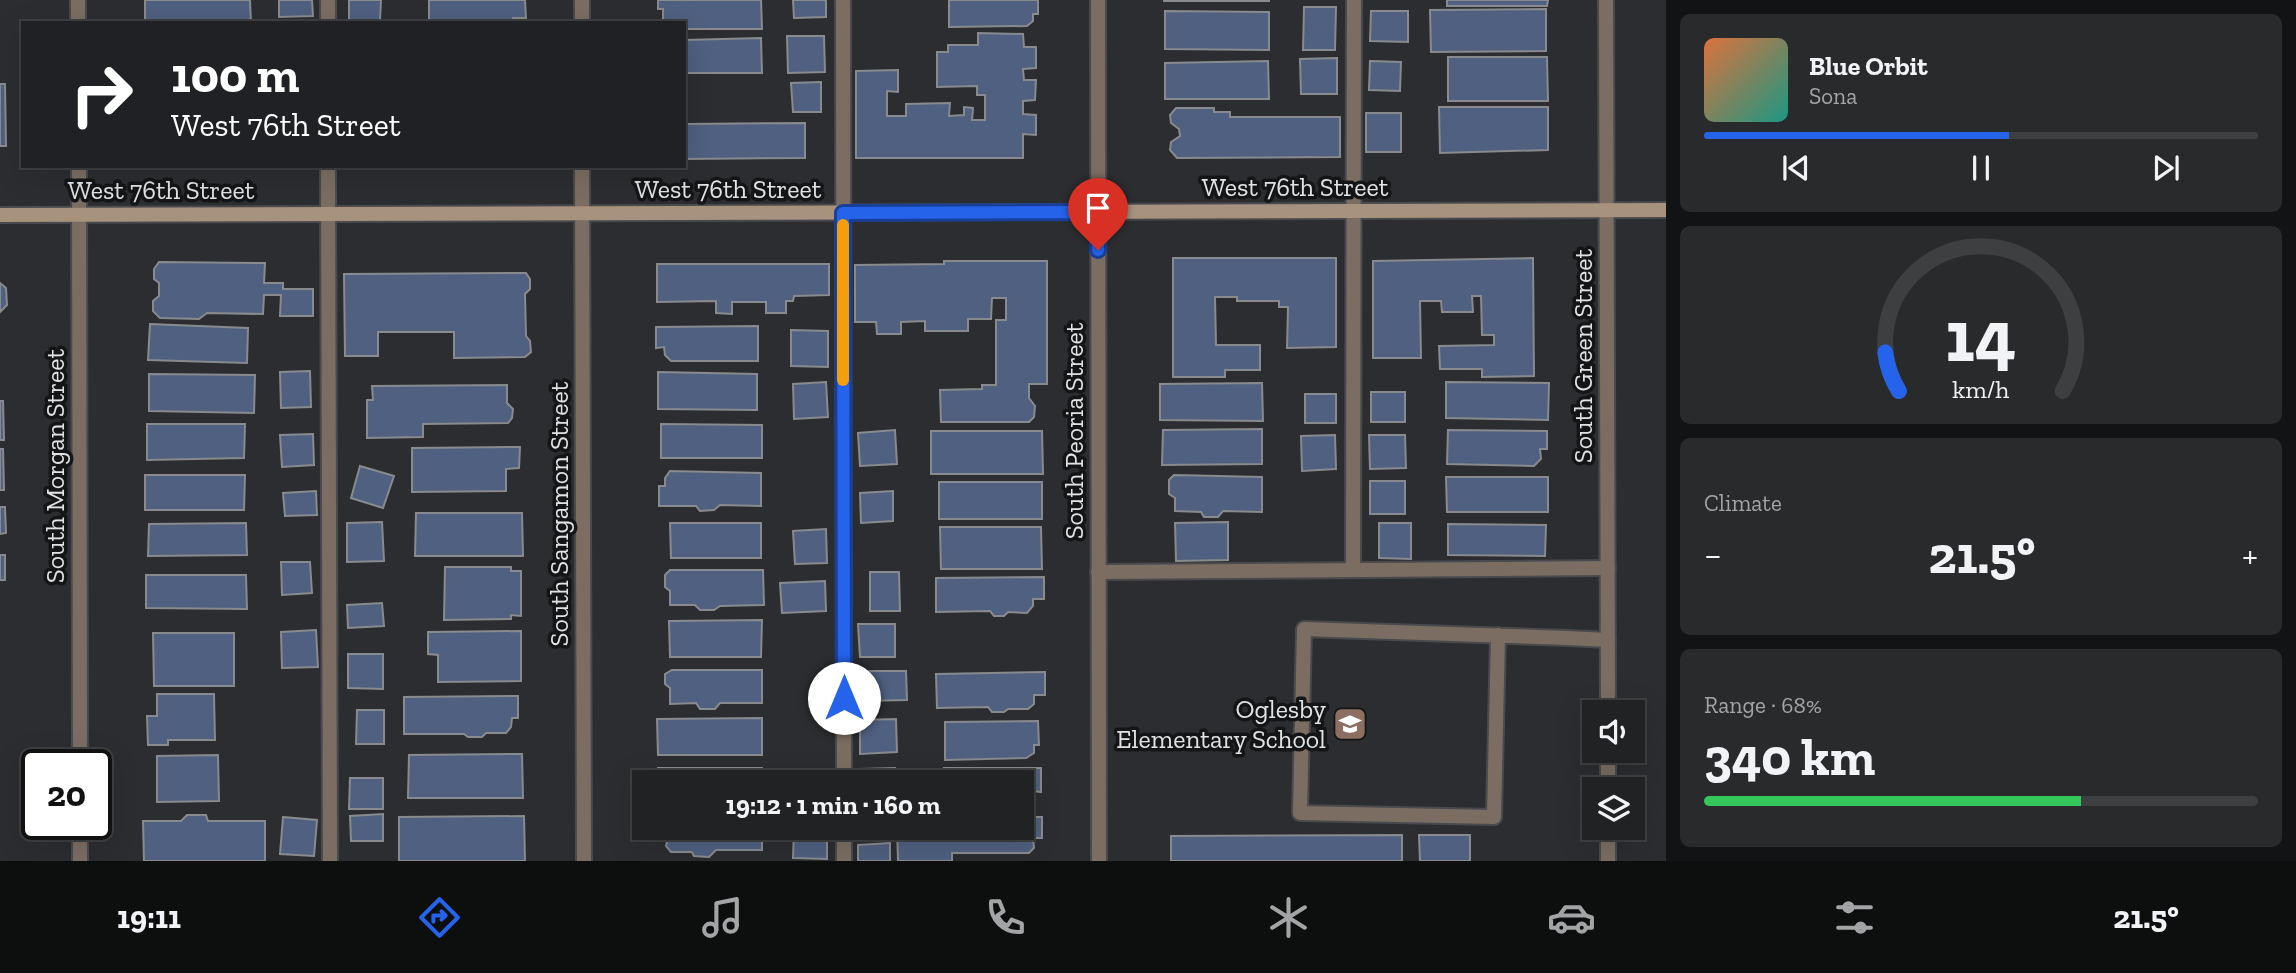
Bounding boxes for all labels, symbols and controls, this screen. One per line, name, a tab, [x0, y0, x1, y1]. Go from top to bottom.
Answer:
text: 100 m	[171, 46, 299, 105]
icon: right	[56, 49, 147, 140]
text: Blue Orbit	[1809, 50, 1928, 82]
text: Sona	[1809, 82, 1857, 110]
text: West 76th Street	[171, 106, 401, 144]
icon: previous	[1777, 149, 1815, 187]
icon: pause	[1962, 149, 2000, 187]
icon: next	[2147, 149, 2185, 187]
street label: West 76th Street	[1202, 171, 1389, 203]
street label: West 76th Street	[635, 173, 822, 205]
street label: West 76th Street	[68, 174, 255, 206]
pin	[1068, 178, 1128, 250]
icon: arrive	[1079, 189, 1117, 227]
street label: South Green Street	[1567, 249, 1599, 463]
text: 14	[1946, 292, 2016, 380]
street label: South Peoria Street	[1058, 322, 1090, 539]
street label: South Morgan Street	[39, 348, 71, 583]
text: km/h	[1952, 373, 2010, 403]
street label: South Sangamon Street	[543, 381, 575, 646]
text: Climate	[1704, 489, 1782, 517]
text: 21.5°	[1928, 524, 2035, 586]
text: −	[1704, 532, 1722, 578]
text: +	[2242, 532, 2258, 578]
position arrow	[807, 661, 881, 735]
text: Range · 68%	[1704, 691, 1822, 719]
place label: Oglesby Elementary School	[1116, 693, 1327, 755]
map controls	[1582, 700, 1645, 840]
button: sound	[1582, 700, 1645, 763]
school or university icon: Oglesby Elementary School	[1331, 705, 1369, 743]
text: 340 km	[1704, 726, 1875, 788]
speed limit sign: 20	[21, 749, 112, 840]
button: layers	[1582, 777, 1645, 840]
text: 19:12 · 1 min · 160 m	[725, 789, 941, 821]
icon: directions	[415, 893, 464, 942]
icon: music	[698, 893, 747, 942]
icon: phone	[981, 893, 1030, 942]
icon: climate	[1264, 893, 1313, 942]
icon: car	[1547, 893, 1596, 942]
icon: filters	[1830, 893, 1879, 942]
text: 19:11	[117, 898, 181, 936]
text: 21.5°	[2113, 898, 2179, 936]

